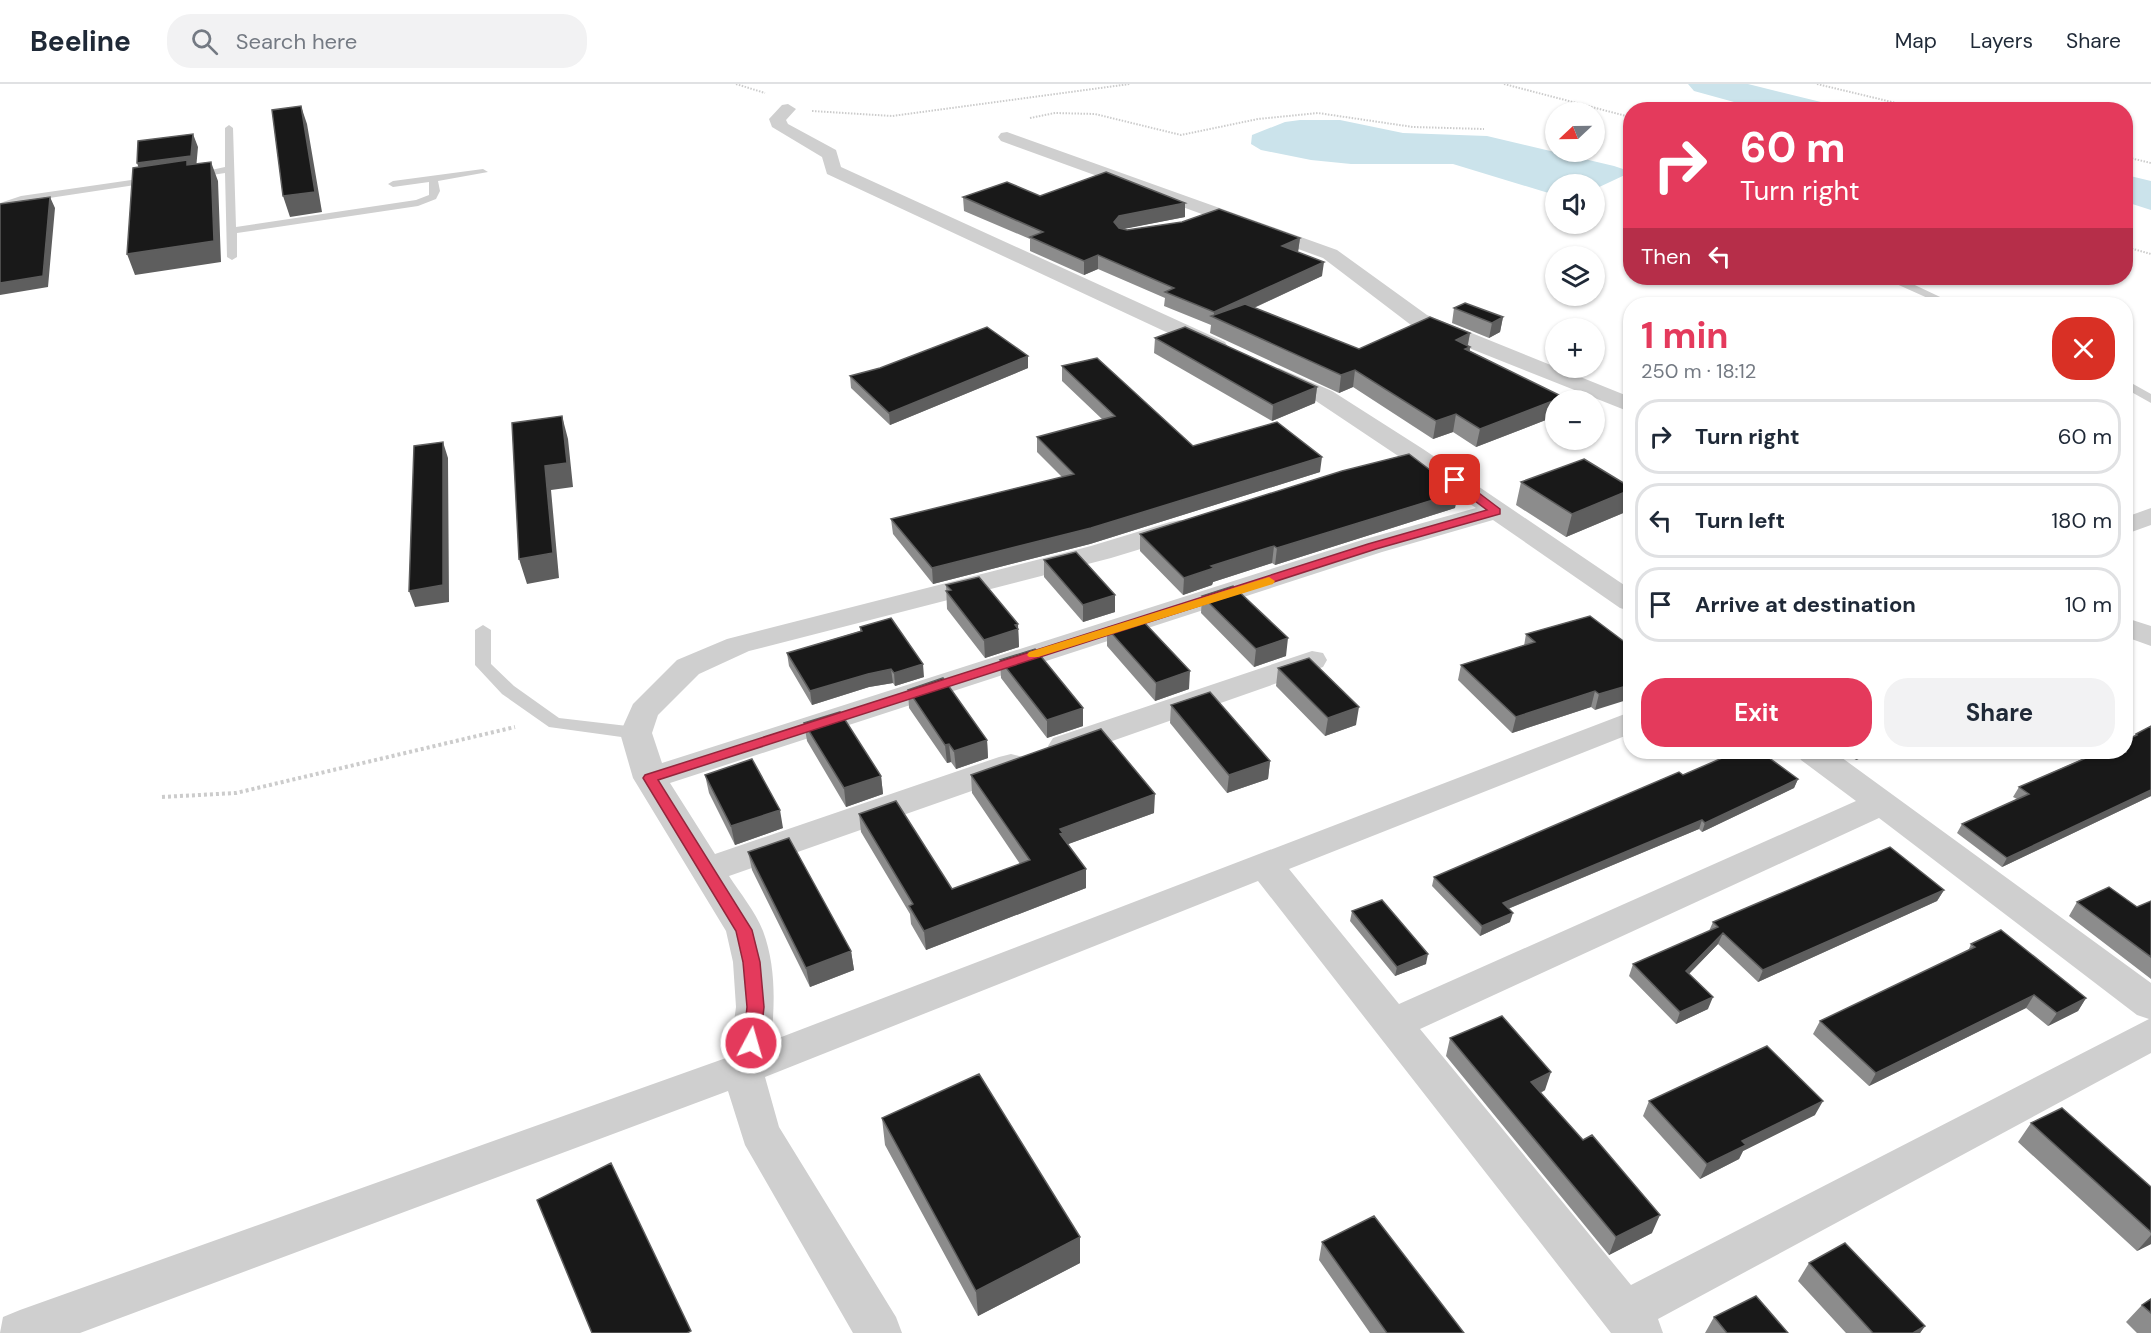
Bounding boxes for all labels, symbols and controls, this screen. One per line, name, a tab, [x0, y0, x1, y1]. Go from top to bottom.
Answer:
search box	[167, 14, 587, 68]
text: Beeline	[30, 23, 131, 60]
icon: search	[188, 25, 221, 58]
text: Search here	[236, 27, 357, 56]
text: Map	[1895, 27, 1937, 55]
text: Layers	[1970, 27, 2033, 55]
text: Share	[2066, 27, 2121, 55]
north arrow	[1545, 102, 1605, 162]
map controls	[1545, 102, 1605, 450]
text: 60 m	[1740, 120, 1846, 175]
icon: right	[1641, 126, 1719, 204]
text: Turn right	[1740, 173, 1860, 208]
button: sound	[1545, 174, 1605, 234]
icon: left	[1703, 240, 1736, 273]
text: Then	[1641, 242, 1691, 271]
button: layers	[1545, 246, 1605, 306]
text: 1 min	[1641, 312, 1729, 359]
button: close	[2052, 317, 2115, 380]
button: +	[1545, 318, 1605, 378]
text: 250 m · 18:12	[1641, 358, 1756, 384]
button: −	[1545, 390, 1605, 450]
icon: right	[1644, 420, 1677, 453]
text: Turn right	[1695, 422, 1800, 451]
text: 60 m	[2058, 422, 2112, 451]
pin	[1429, 454, 1480, 505]
icon: arrive	[1438, 463, 1471, 496]
icon: left	[1644, 504, 1677, 537]
text: Turn left	[1695, 506, 1785, 535]
text: 180 m	[2051, 506, 2112, 535]
icon: arrive	[1644, 588, 1677, 621]
text: Arrive at destination	[1695, 590, 1916, 619]
text: 10 m	[2065, 590, 2112, 619]
button: Exit	[1641, 678, 1872, 747]
button: Share	[1884, 678, 2115, 747]
position arrow	[719, 1011, 783, 1075]

